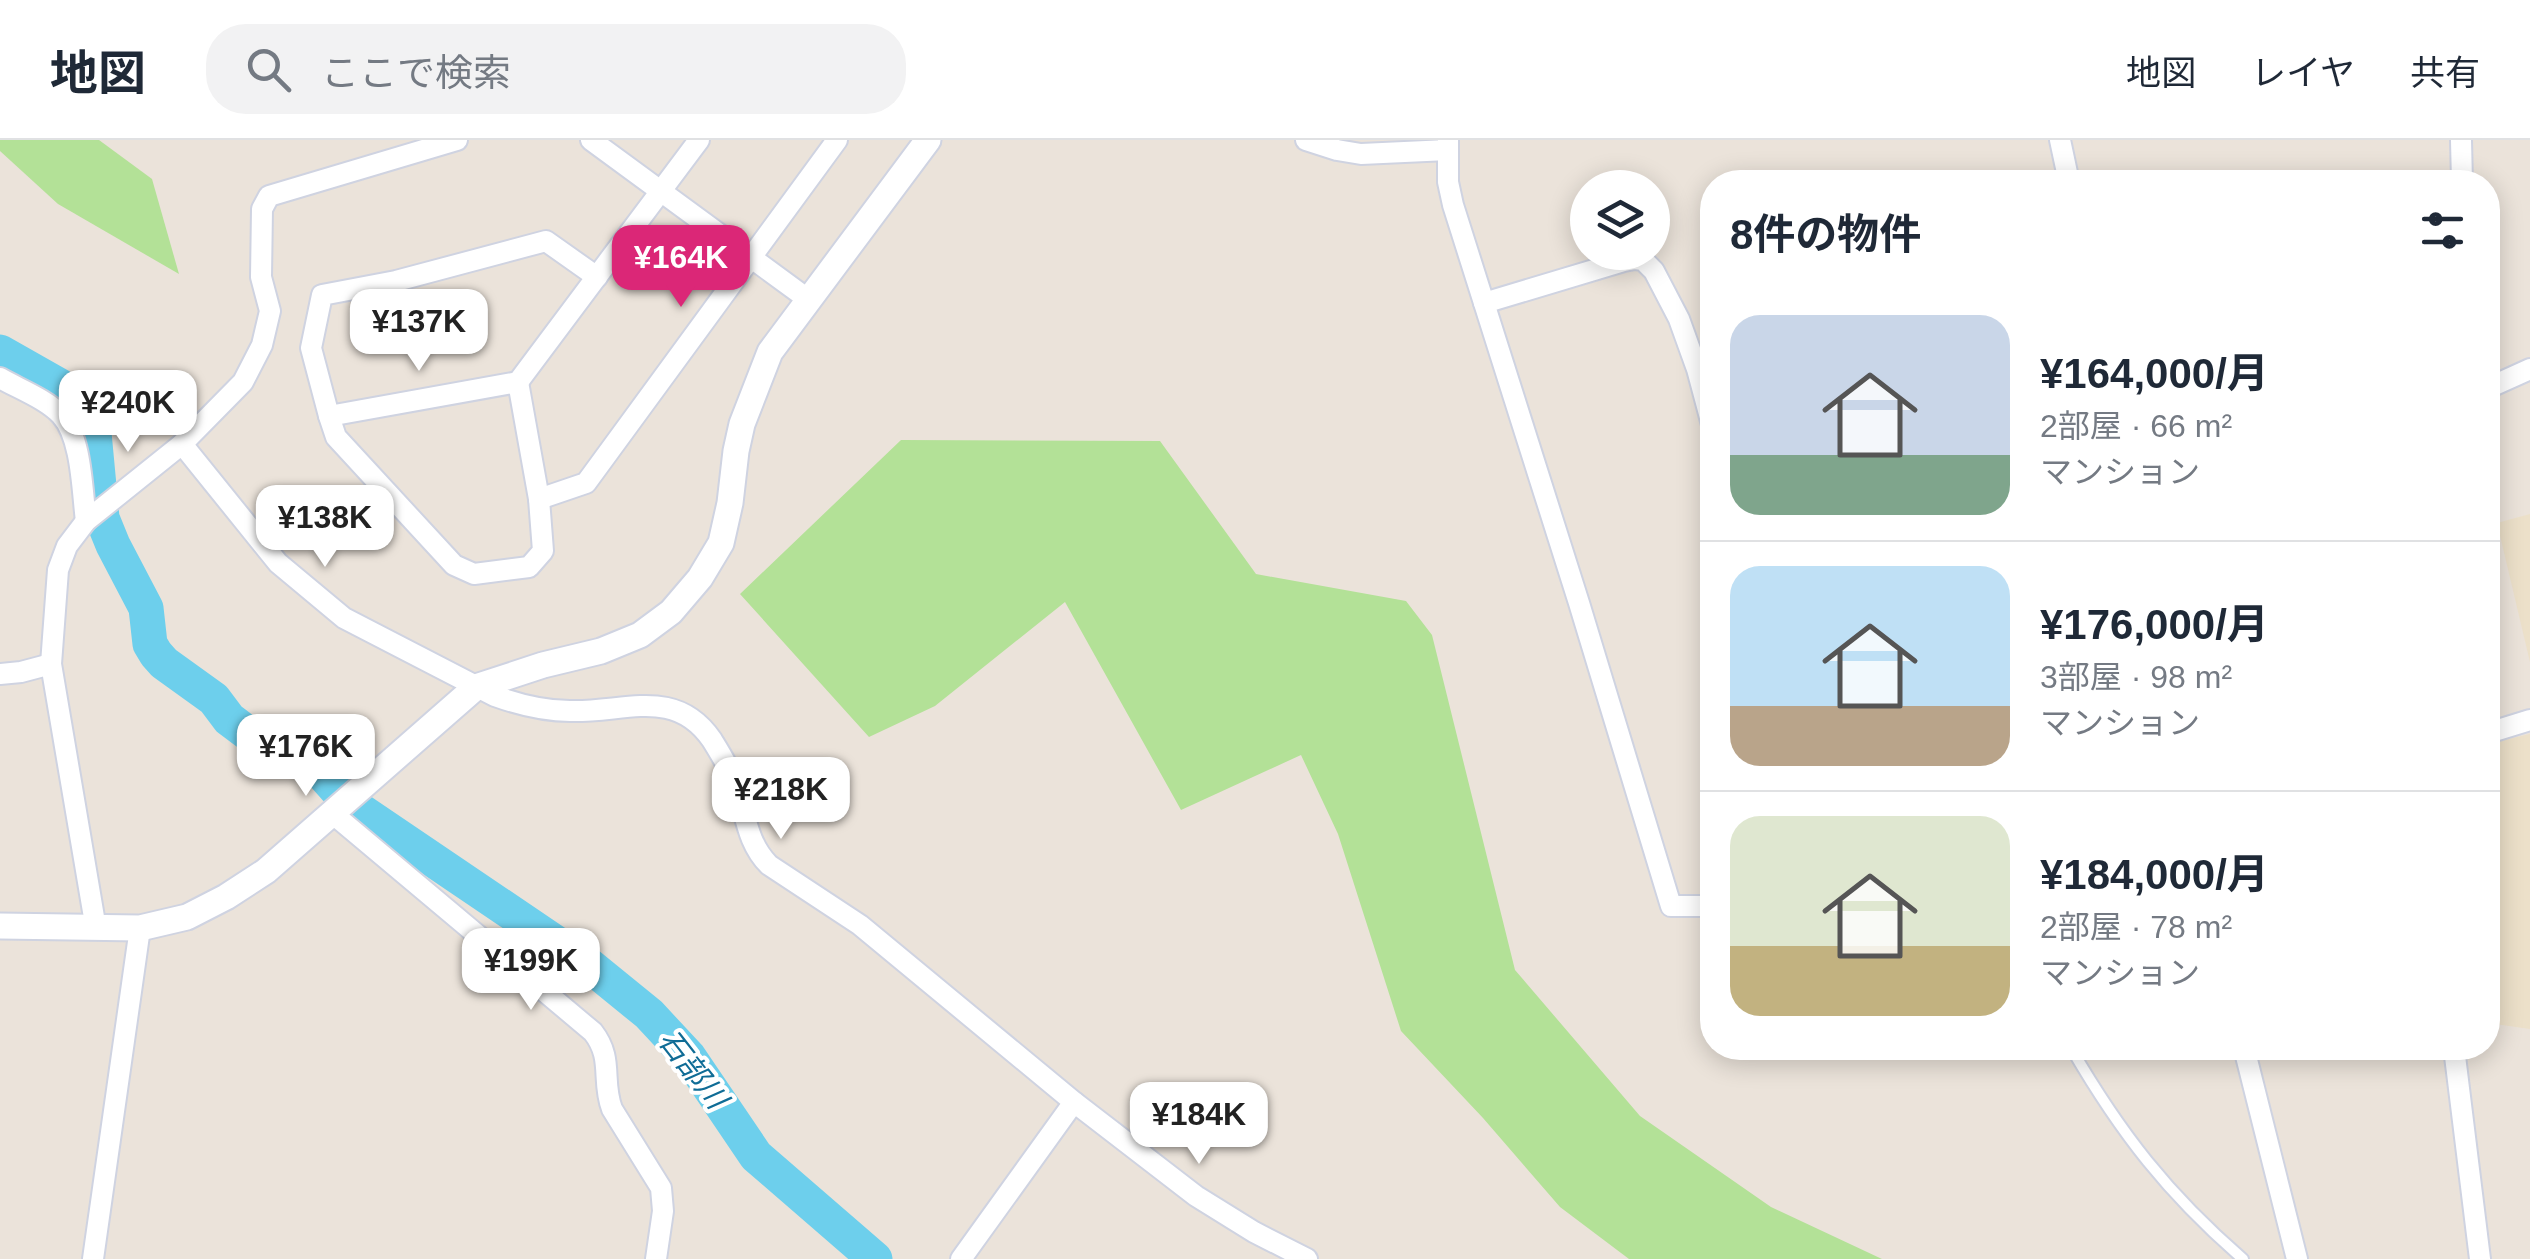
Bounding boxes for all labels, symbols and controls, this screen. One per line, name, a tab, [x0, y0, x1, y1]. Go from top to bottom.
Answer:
search box	[206, 24, 906, 114]
icon: search	[241, 42, 296, 97]
text: 地図	[50, 47, 146, 100]
text: ここで検索	[321, 52, 511, 94]
text: 地図	[2126, 53, 2196, 92]
text: レイヤ	[2251, 53, 2355, 92]
text: 共有	[2410, 53, 2480, 92]
map controls	[1570, 170, 1670, 270]
button: layers	[1570, 170, 1670, 270]
icon: filters	[2415, 203, 2470, 258]
text: 8件の物件	[1730, 211, 1921, 258]
pin: ¥164K	[611, 225, 751, 310]
text: ¥164K	[634, 239, 728, 275]
pin: ¥137K	[349, 289, 489, 374]
text: ¥137K	[372, 303, 466, 339]
text: ¥164,000/月	[2040, 350, 2269, 397]
icon: home	[1810, 355, 1930, 475]
pin: ¥240K	[58, 370, 198, 455]
text: ¥240K	[81, 384, 175, 420]
text: 2部屋 · 66 m²	[2040, 408, 2232, 444]
text: マンション	[2040, 454, 2200, 490]
pin: ¥138K	[255, 485, 395, 570]
text: ¥138K	[278, 499, 372, 535]
text: ¥176,000/月	[2040, 601, 2269, 648]
icon: home	[1810, 606, 1930, 726]
text: 3部屋 · 98 m²	[2040, 659, 2232, 695]
text: マンション	[2040, 705, 2200, 741]
pin: ¥176K	[236, 714, 376, 799]
text: ¥176K	[259, 728, 353, 764]
pin: ¥218K	[711, 757, 851, 842]
text: ¥218K	[734, 771, 828, 807]
text: ¥184,000/月	[2040, 851, 2269, 898]
icon: home	[1810, 856, 1930, 976]
text: 2部屋 · 78 m²	[2040, 909, 2232, 945]
pin: ¥199K	[461, 928, 601, 1013]
text: ¥199K	[484, 942, 578, 978]
text: マンション	[2040, 955, 2200, 991]
water label: 石部川	[652, 1023, 736, 1117]
pin: ¥184K	[1129, 1082, 1269, 1167]
text: ¥184K	[1152, 1096, 1246, 1132]

